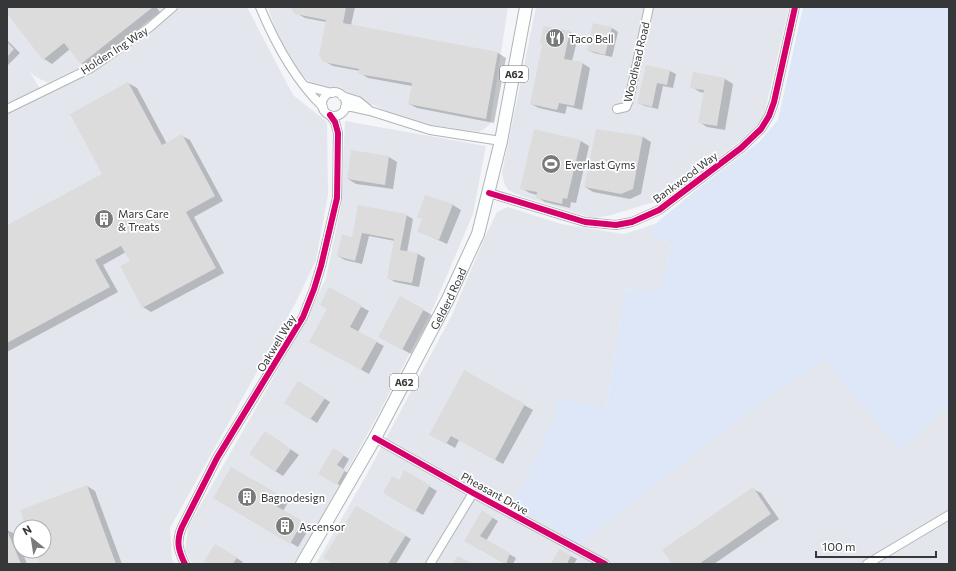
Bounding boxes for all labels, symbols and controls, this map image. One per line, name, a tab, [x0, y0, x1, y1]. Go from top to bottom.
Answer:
street label: Woodhead Road	[620, 21, 652, 103]
street label: Holden Ing Way	[78, 23, 150, 77]
restaurant icon: Taco Bell	[544, 27, 566, 49]
place label: Taco Bell	[569, 32, 613, 45]
road number: A62	[500, 66, 528, 82]
street label: Bankwood Way	[650, 148, 720, 205]
sports icon: Everlast Gyms	[540, 153, 562, 175]
place label: Everlast Gyms	[565, 158, 635, 171]
place label: Mars Care & Treats	[118, 207, 169, 233]
building icon: Mars Care & Treats	[93, 208, 115, 230]
street label: Gelderd Road	[427, 265, 468, 331]
street label: Oakwell Way	[254, 312, 298, 374]
road number: A62	[390, 374, 418, 390]
street label: Pheasant Drive	[459, 469, 531, 517]
building icon: Bagnodesign	[236, 486, 258, 508]
place label: Bagnodesign	[261, 491, 325, 504]
building icon: Ascensor	[274, 515, 296, 537]
north arrow	[12, 519, 52, 559]
place label: Ascensor	[299, 520, 346, 533]
text: N	[20, 522, 34, 538]
scale bar	[816, 533, 936, 559]
text: 100 m	[822, 539, 856, 553]

